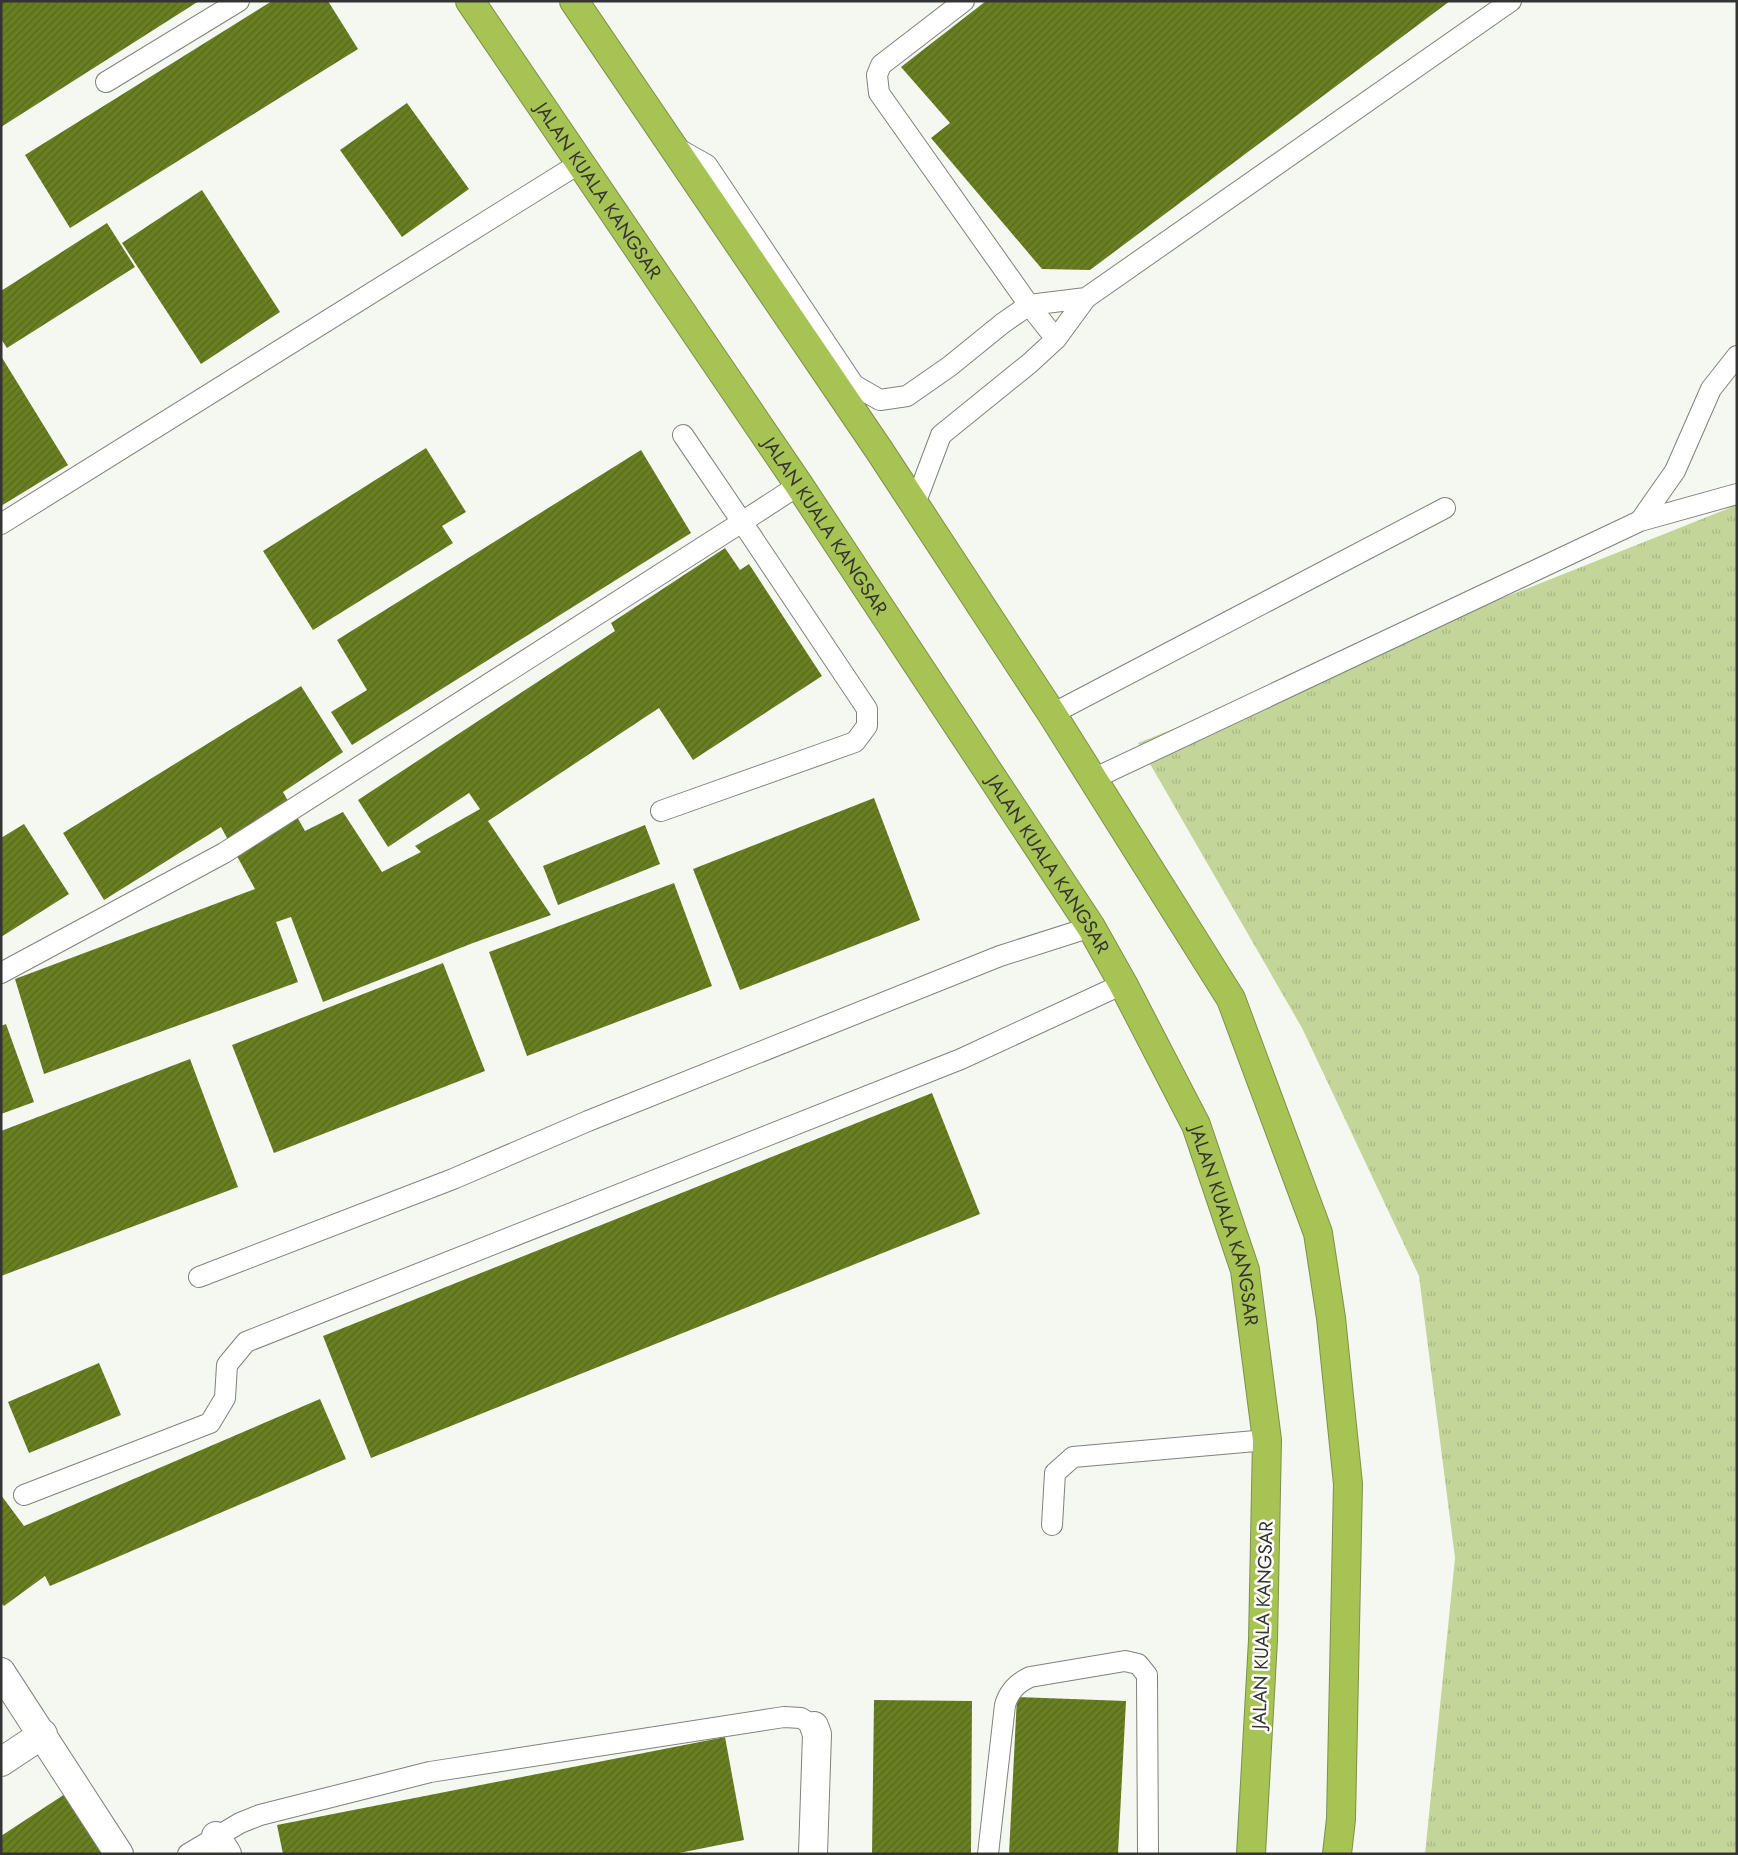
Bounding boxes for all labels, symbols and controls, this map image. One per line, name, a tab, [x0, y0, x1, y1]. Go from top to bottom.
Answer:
street label: JALAN KUALA KANGSAR	[527, 95, 668, 285]
street label: JALAN KUALA KANGSAR	[755, 429, 894, 621]
street label: JALAN KUALA KANGSAR	[978, 767, 1116, 959]
street label: JALAN KUALA KANGSAR	[1182, 1119, 1265, 1328]
street label: JALAN KUALA KANGSAR	[1245, 1520, 1280, 1732]

